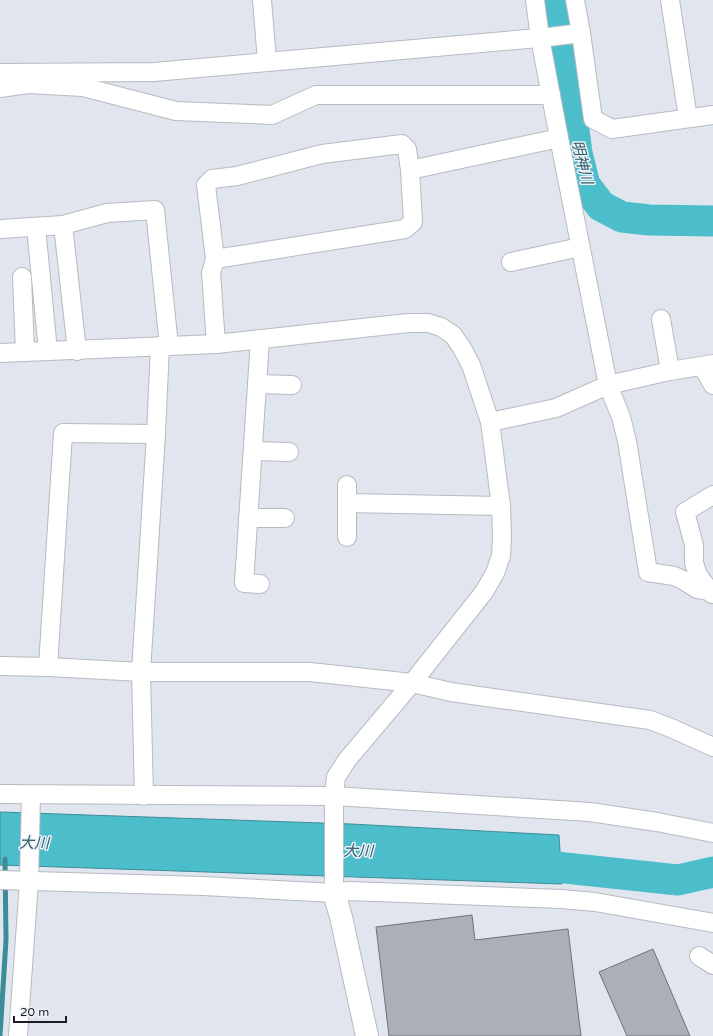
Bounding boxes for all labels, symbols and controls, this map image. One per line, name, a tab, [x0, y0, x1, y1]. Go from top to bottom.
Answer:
water label: 明神川	[568, 138, 597, 188]
water label: 大川	[19, 834, 51, 852]
water label: 大川	[343, 842, 375, 860]
scale bar	[14, 998, 66, 1024]
text: 20 m	[20, 1005, 49, 1019]

